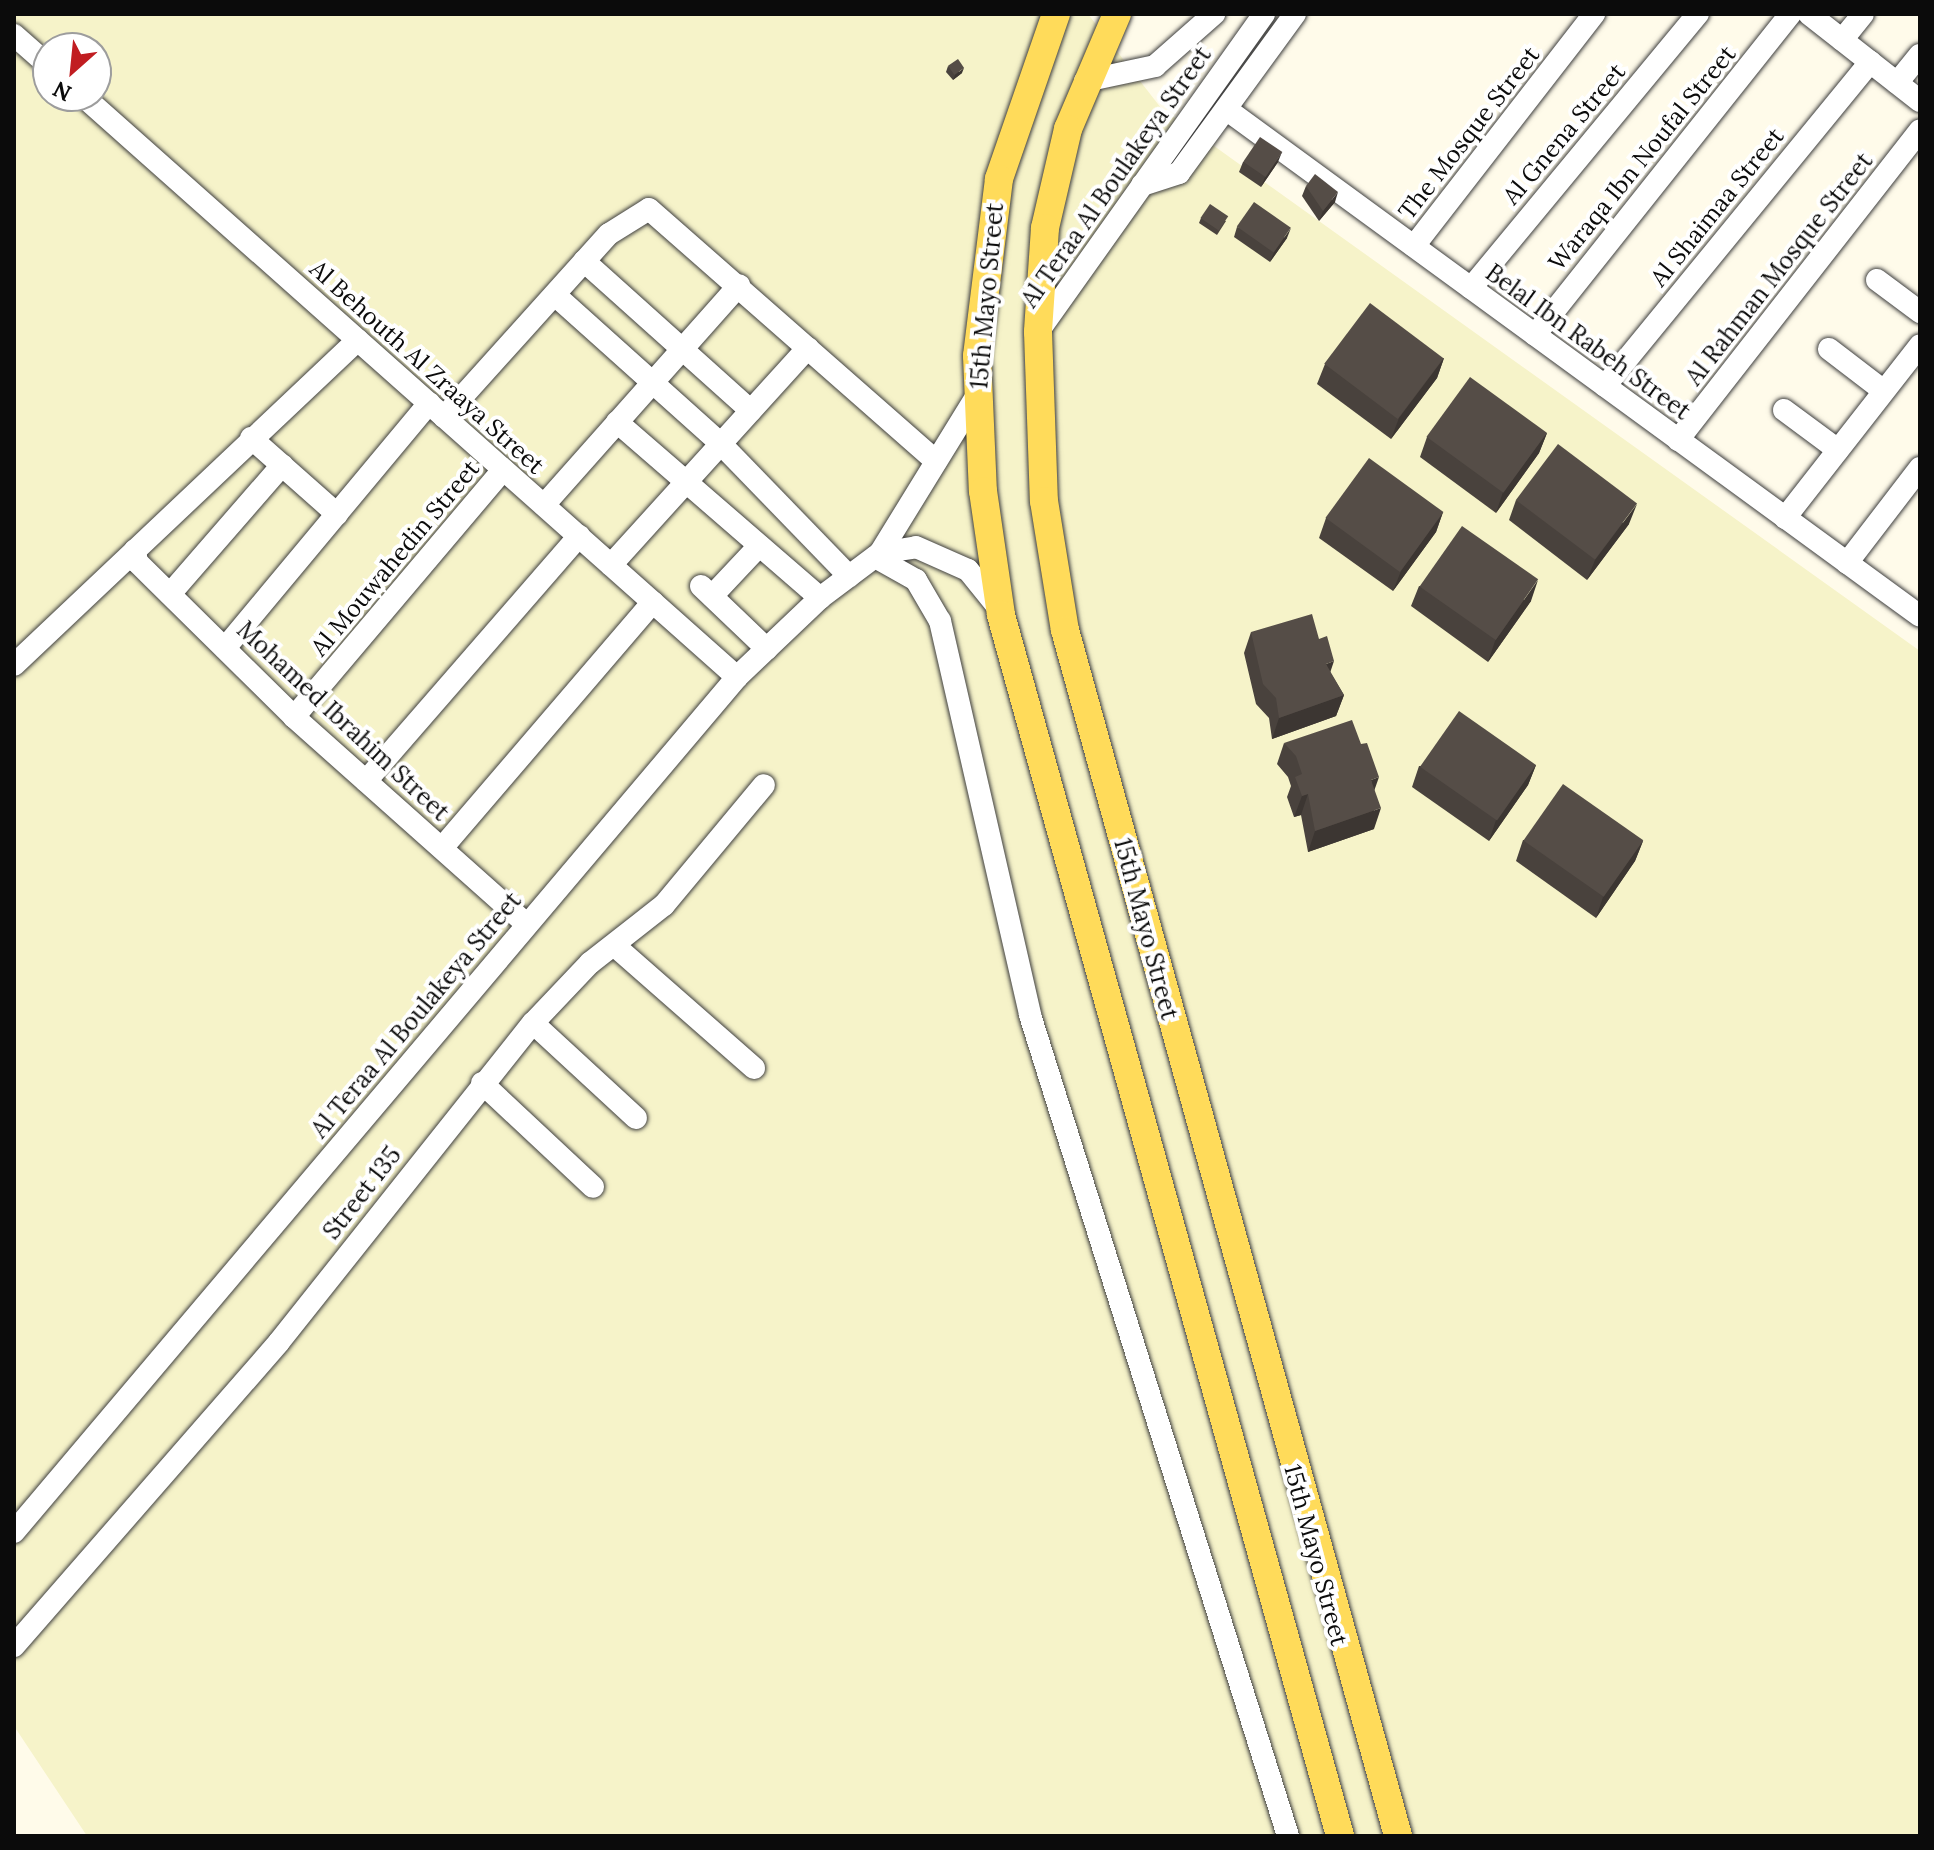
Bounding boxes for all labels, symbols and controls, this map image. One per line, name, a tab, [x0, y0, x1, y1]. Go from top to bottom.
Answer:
north arrow	[32, 32, 112, 112]
street label: Waraqa Ibn Noufal Street	[1542, 40, 1742, 276]
street label: Al Teraa Al Boulakeya Street	[1015, 41, 1217, 313]
street label: The Mosque Street	[1393, 41, 1545, 225]
street label: Al Gnena Street	[1497, 58, 1631, 210]
text: N	[48, 75, 76, 108]
street label: Al Shaimaa Street	[1644, 122, 1790, 292]
street label: Al Rahman Mosque Street	[1679, 147, 1879, 391]
street label: 15th Mayo Street	[965, 202, 1009, 390]
street label: Al Behouth Al Zraaya Street	[304, 254, 550, 480]
street label: Belal Ibn Rabeh Street	[1480, 258, 1696, 426]
street label: Al Mouwahedin Street	[305, 454, 485, 662]
street label: Mohamed Ibrahim Street	[231, 615, 455, 827]
street label: 15th Mayo Street	[1108, 835, 1184, 1023]
street label: Al Teraa Al Boulakeya Street	[305, 886, 527, 1144]
street label: Street 135	[317, 1141, 407, 1245]
street label: 15th Mayo Street	[1278, 1461, 1354, 1649]

